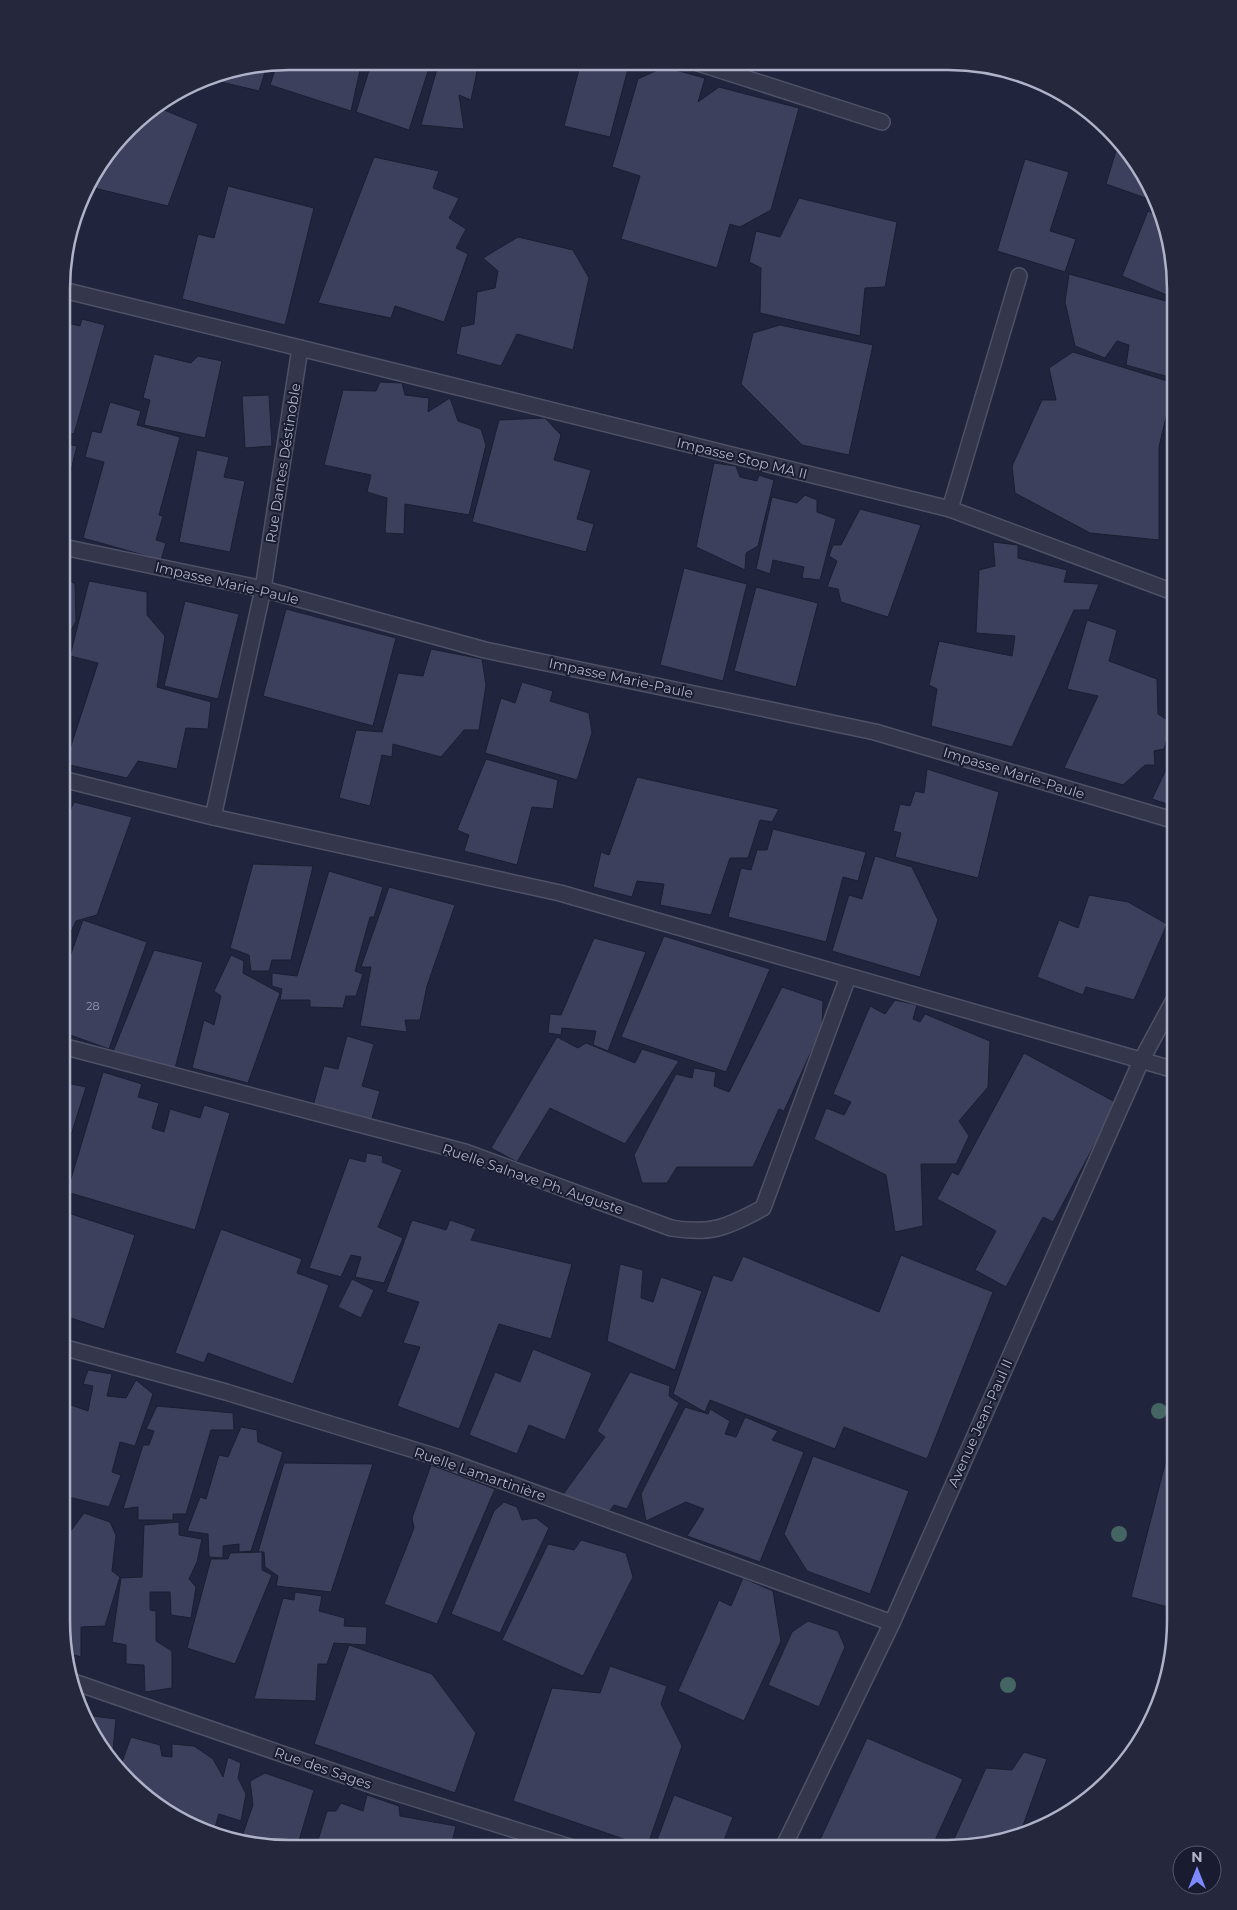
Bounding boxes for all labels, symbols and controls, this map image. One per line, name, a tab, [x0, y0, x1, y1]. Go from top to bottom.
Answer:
street label: Rue Dantes Déstinoble	[261, 382, 305, 544]
street label: Impasse Stop MA II	[675, 433, 809, 483]
street label: Impasse Marie-Paule	[153, 558, 301, 608]
street label: Impasse Marie-Paule	[547, 654, 695, 702]
street label: Impasse Marie-Paule	[941, 743, 1087, 803]
house number: 28	[86, 999, 100, 1013]
street label: Ruelle Salnave Ph. Auguste	[440, 1139, 626, 1219]
street label: Avenue Jean-Paul II	[944, 1356, 1016, 1490]
street label: Ruelle Lamartinière	[412, 1443, 548, 1505]
street label: Rue des Sages	[272, 1743, 374, 1793]
north arrow	[1172, 1845, 1222, 1895]
text: N	[1191, 1848, 1203, 1866]

